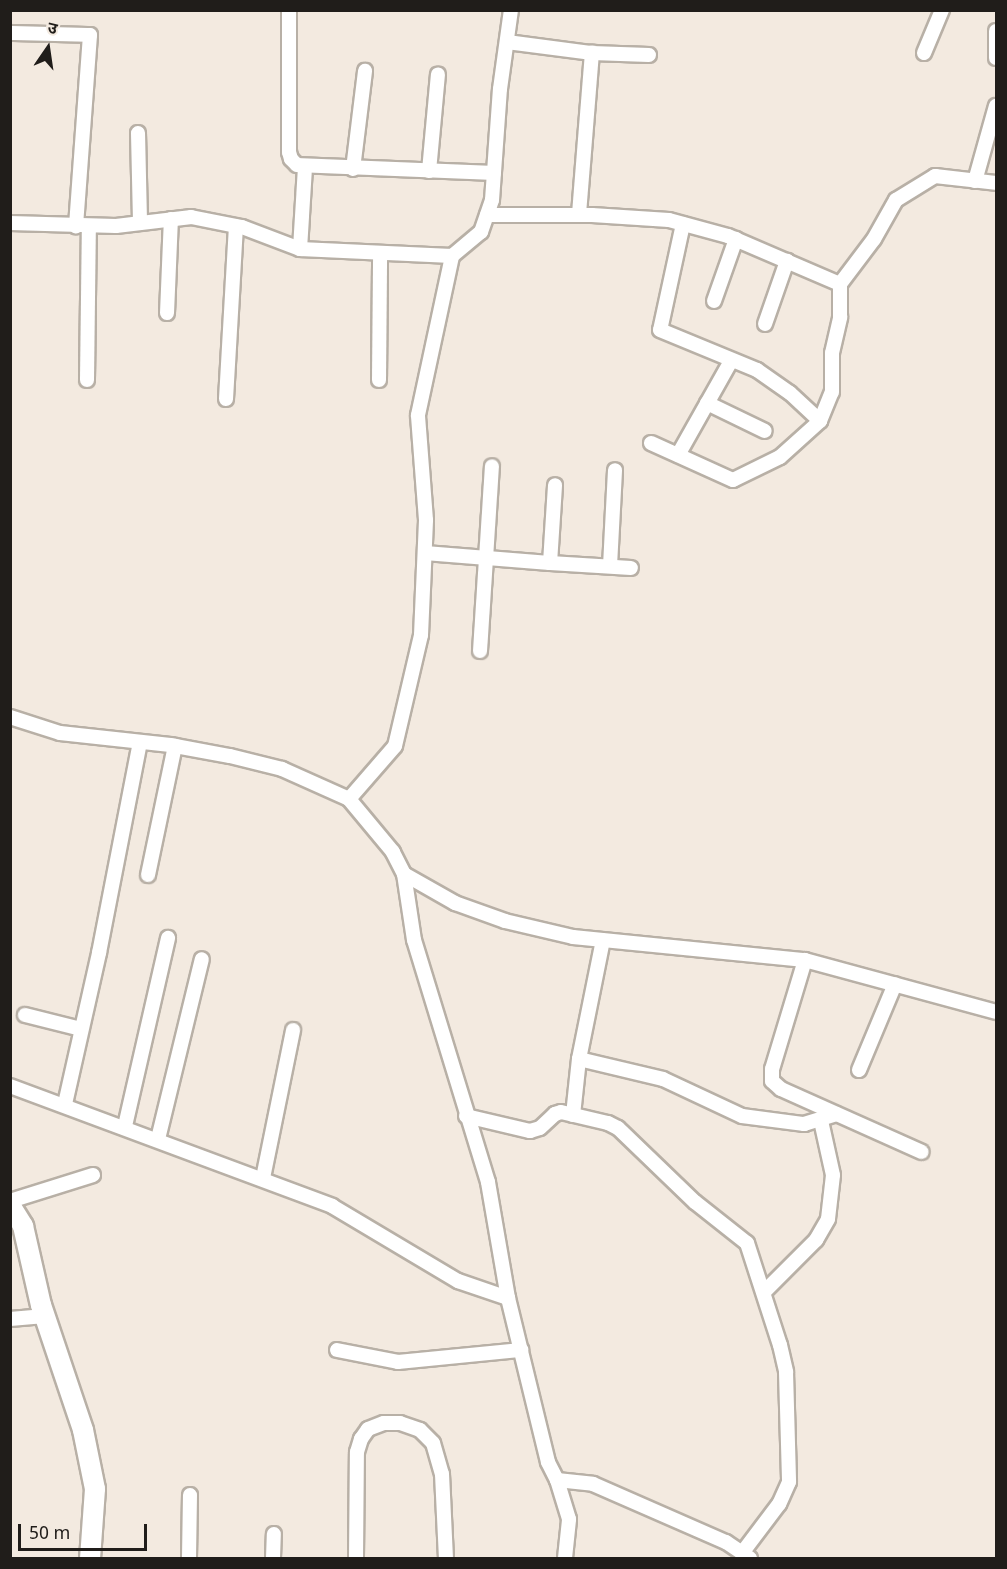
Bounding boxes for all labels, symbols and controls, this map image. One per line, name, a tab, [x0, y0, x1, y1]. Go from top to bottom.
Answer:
north arrow	[18, 18, 78, 78]
text: उ	[45, 19, 59, 41]
scale bar	[21, 1512, 150, 1550]
text: 50 m	[29, 1523, 70, 1546]

